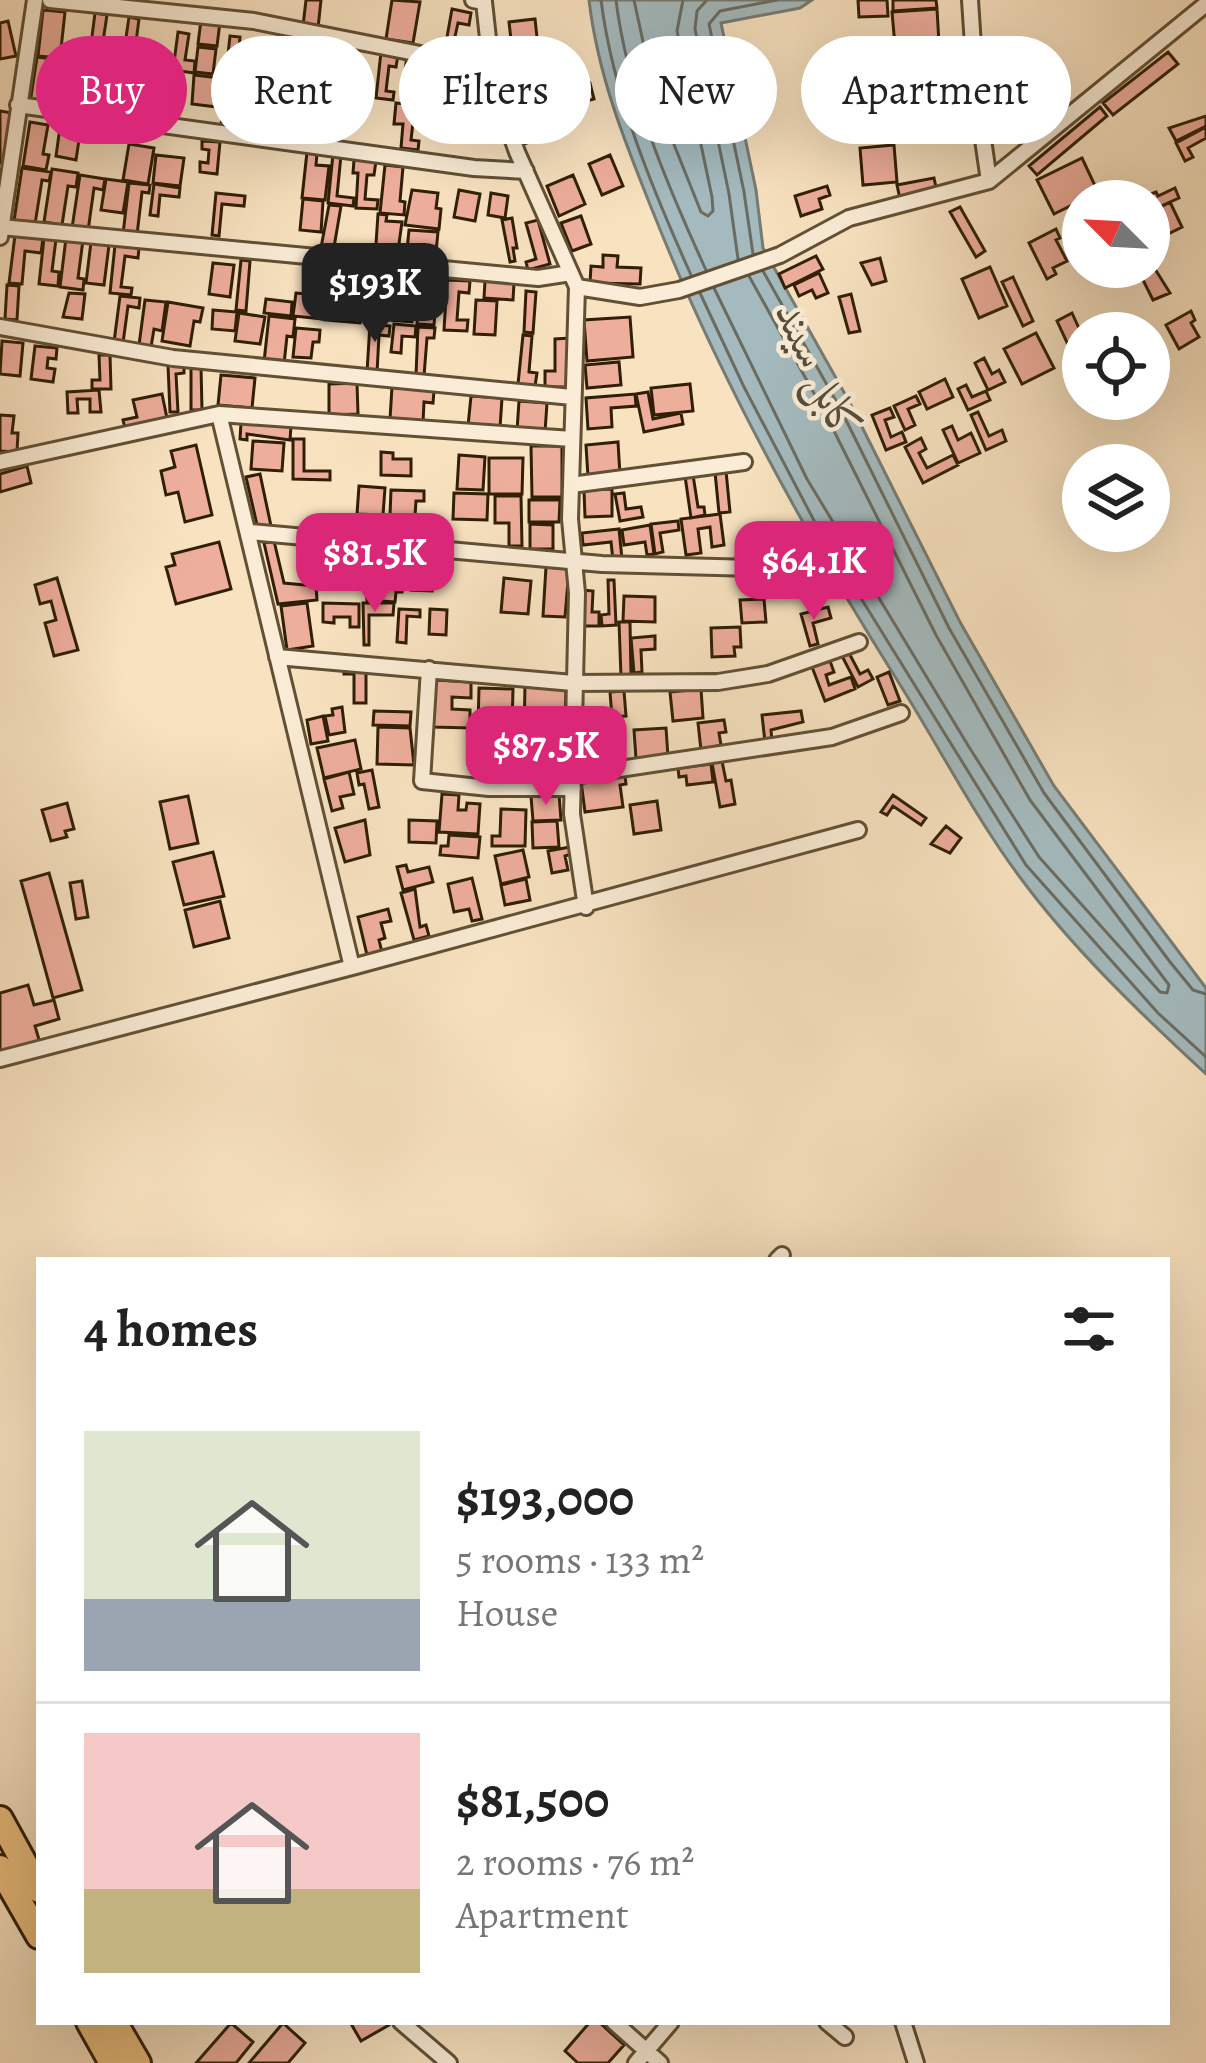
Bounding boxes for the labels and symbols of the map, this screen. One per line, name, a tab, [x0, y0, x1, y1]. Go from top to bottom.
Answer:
north arrow	[1062, 180, 1170, 288]
pin: $193K	[291, 243, 459, 345]
water label: کابل سيند	[760, 291, 879, 452]
pin: $81.5K	[277, 513, 473, 615]
pin: $64.1K	[716, 521, 912, 623]
pin: $87.5K	[448, 706, 644, 808]

